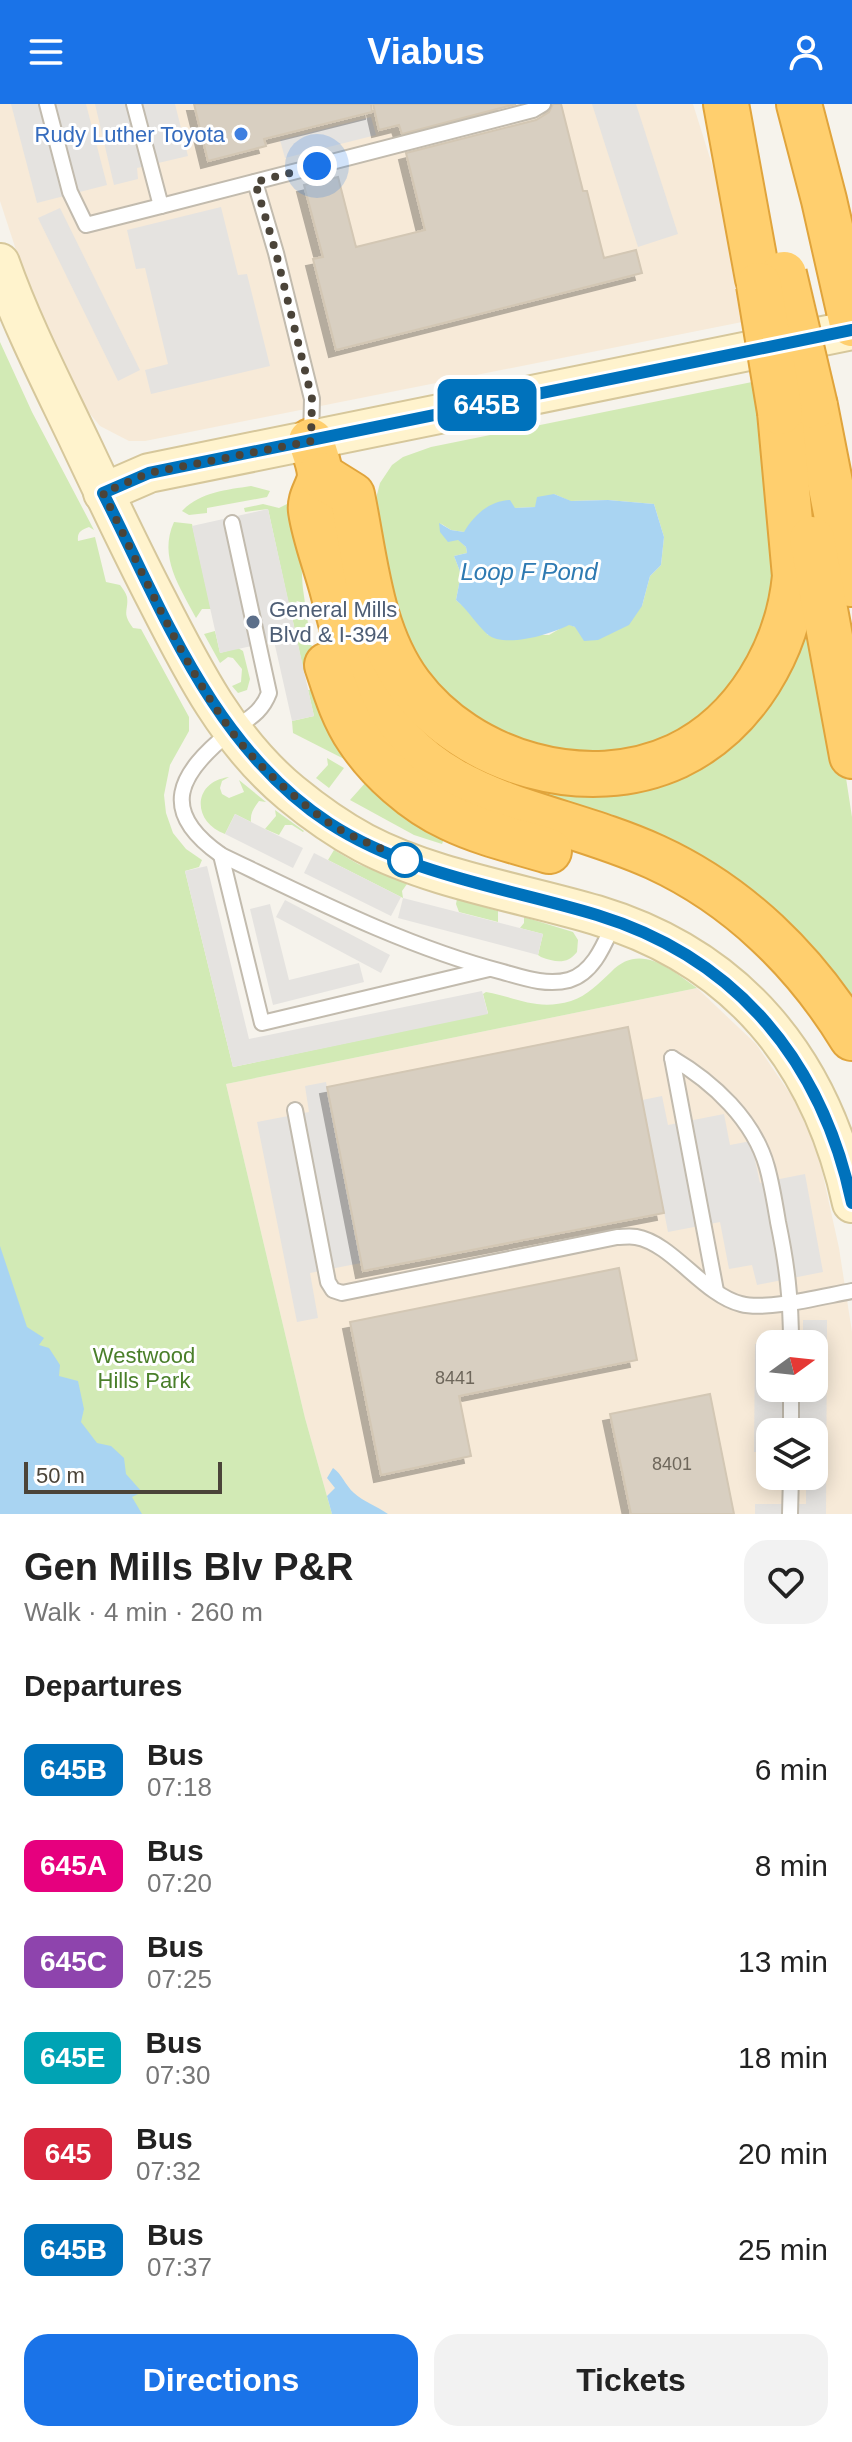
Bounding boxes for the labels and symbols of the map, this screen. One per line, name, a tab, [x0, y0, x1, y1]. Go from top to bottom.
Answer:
place label: Rudy Luther Toyota	[35, 122, 226, 147]
marker: Rudy Luther Toyota	[232, 125, 250, 143]
your location	[297, 146, 337, 186]
line badge: 645B	[431, 379, 543, 431]
water label: Loop F Pond	[460, 558, 598, 585]
place label: General Mills Blvd & I-394	[269, 597, 397, 647]
marker: General Mills Blvd & I-394	[244, 613, 262, 631]
unlabelled marker	[388, 843, 422, 877]
north arrow	[756, 1330, 828, 1402]
park label: Westwood Hills Park	[93, 1343, 195, 1393]
house number: 8441	[435, 1368, 475, 1388]
house number: 8401	[652, 1454, 692, 1474]
scale bar	[24, 1458, 222, 1494]

